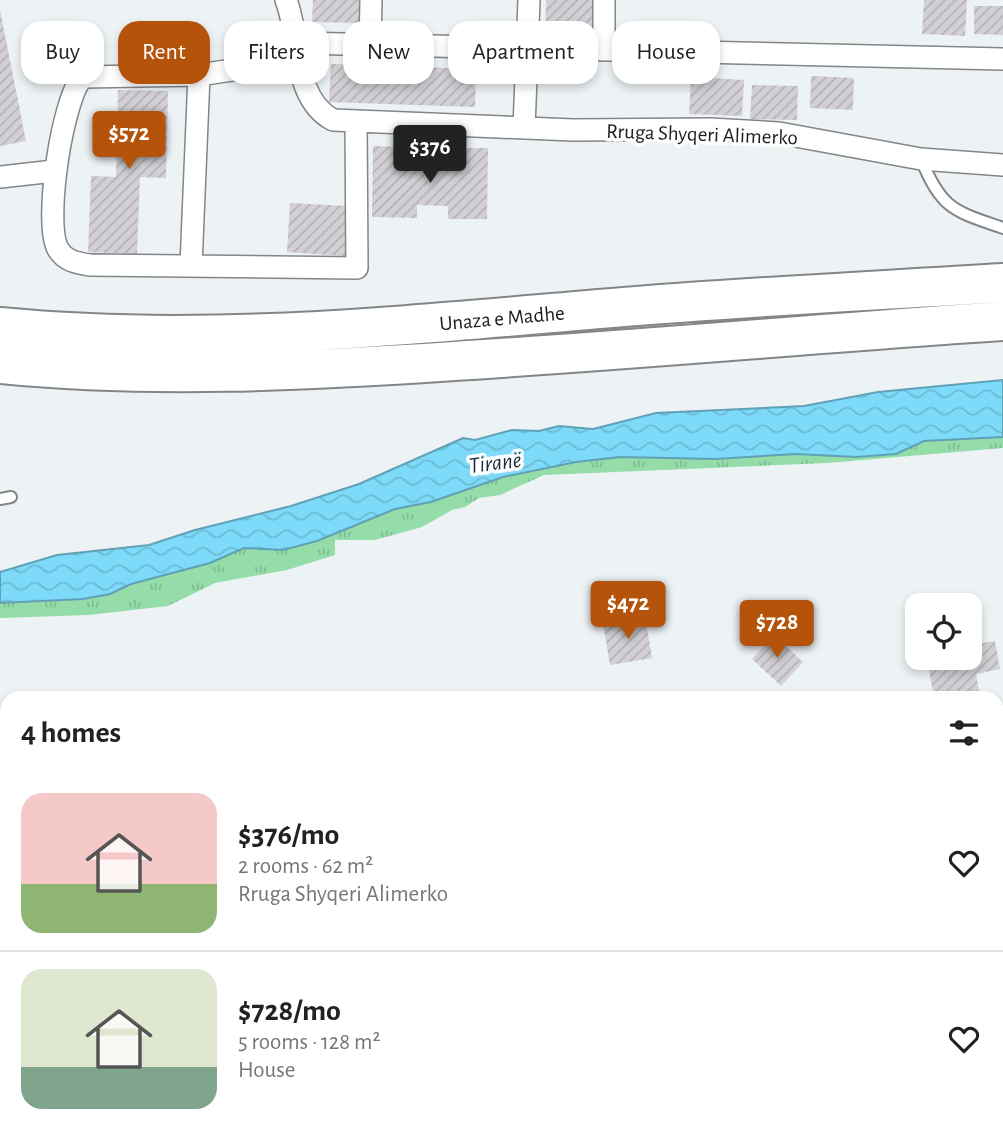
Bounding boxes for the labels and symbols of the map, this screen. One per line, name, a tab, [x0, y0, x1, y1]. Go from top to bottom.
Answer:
pin: $572	[88, 111, 170, 171]
street label: Rruga Shyqeri Alimerko	[606, 121, 798, 148]
pin: $376	[389, 125, 471, 185]
street label: Unaza e Madhe	[438, 303, 566, 334]
water label: Tiranë	[468, 449, 523, 478]
pin: $472	[587, 582, 669, 641]
pin: $728	[736, 600, 818, 660]

